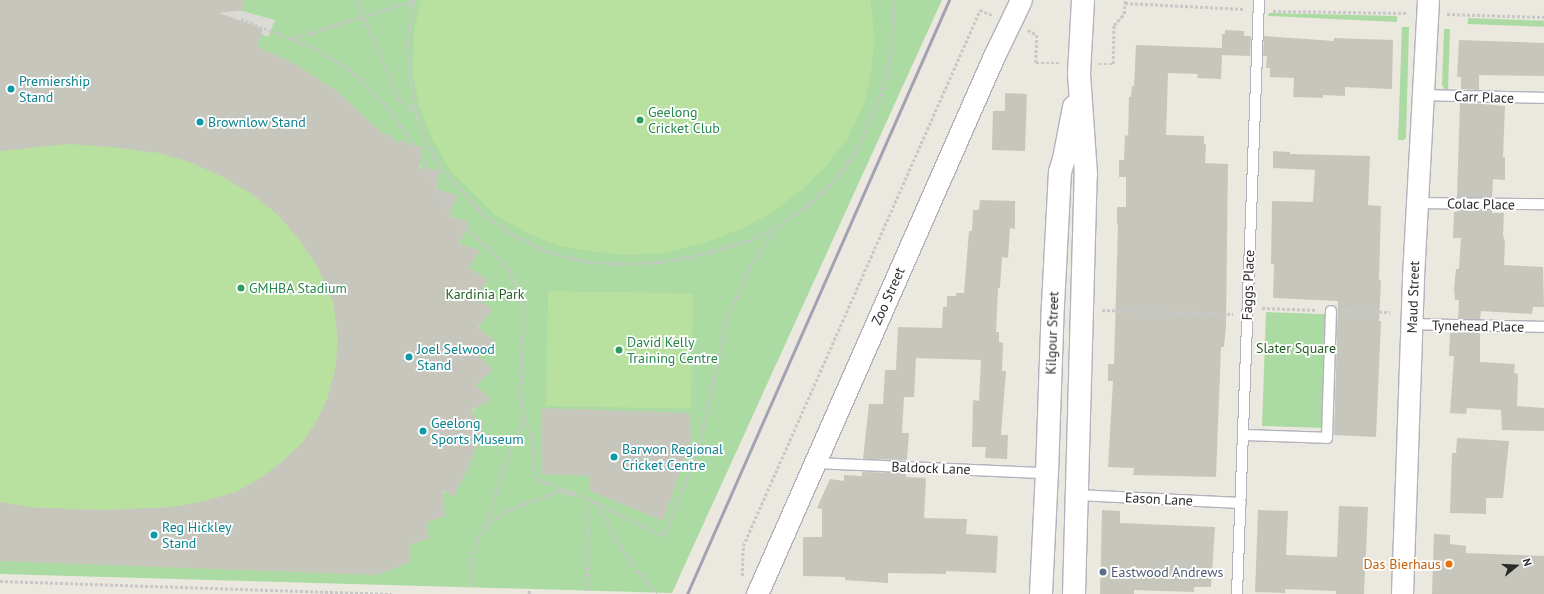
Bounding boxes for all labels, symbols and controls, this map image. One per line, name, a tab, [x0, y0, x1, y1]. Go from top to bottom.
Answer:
place label: Premiership Stand	[19, 73, 90, 106]
marker: Premiership Stand	[6, 84, 16, 94]
street label: Carr Place	[1454, 88, 1514, 106]
place label: Geelong Cricket Club	[648, 104, 720, 136]
place label: Brownlow Stand	[208, 114, 306, 130]
marker: Geelong Cricket Club	[635, 115, 645, 125]
marker: Brownlow Stand	[195, 117, 205, 127]
street label: Colac Place	[1447, 195, 1515, 213]
street label: Faggs Place	[1238, 249, 1258, 321]
street label: Maud Street	[1403, 260, 1423, 334]
street label: Zoo Street	[868, 265, 908, 327]
place label: GMHBA Stadium	[249, 280, 347, 296]
marker: GMHBA Stadium	[236, 283, 246, 293]
park label: Kardinia Park	[446, 286, 524, 302]
street label: Kilgour Street	[1042, 291, 1062, 375]
street label: Tynehead Place	[1432, 317, 1524, 335]
place label: David Kelly Training Centre	[627, 334, 718, 366]
park label: Slater Square	[1256, 340, 1336, 356]
place label: Joel Selwood Stand	[417, 341, 495, 374]
marker: David Kelly Training Centre	[614, 345, 624, 355]
marker: Joel Selwood Stand	[404, 352, 414, 362]
place label: Geelong Sports Museum	[431, 415, 524, 448]
marker: Geelong Sports Museum	[418, 426, 428, 436]
place label: Barwon Regional Cricket Centre	[622, 441, 723, 474]
marker: Barwon Regional Cricket Centre	[609, 452, 619, 462]
street label: Baldock Lane	[891, 458, 971, 478]
street label: Eason Lane	[1125, 489, 1193, 509]
place label: Reg Hickley Stand	[162, 519, 231, 552]
marker: Reg Hickley Stand	[149, 530, 159, 540]
north arrow	[1496, 546, 1536, 586]
place label: Das Bierhaus	[1363, 556, 1441, 572]
text: N	[1520, 557, 1535, 568]
marker: Das Bierhaus	[1444, 559, 1454, 569]
place label: Eastwood Andrews	[1111, 564, 1224, 580]
marker: Eastwood Andrews	[1098, 567, 1108, 577]

